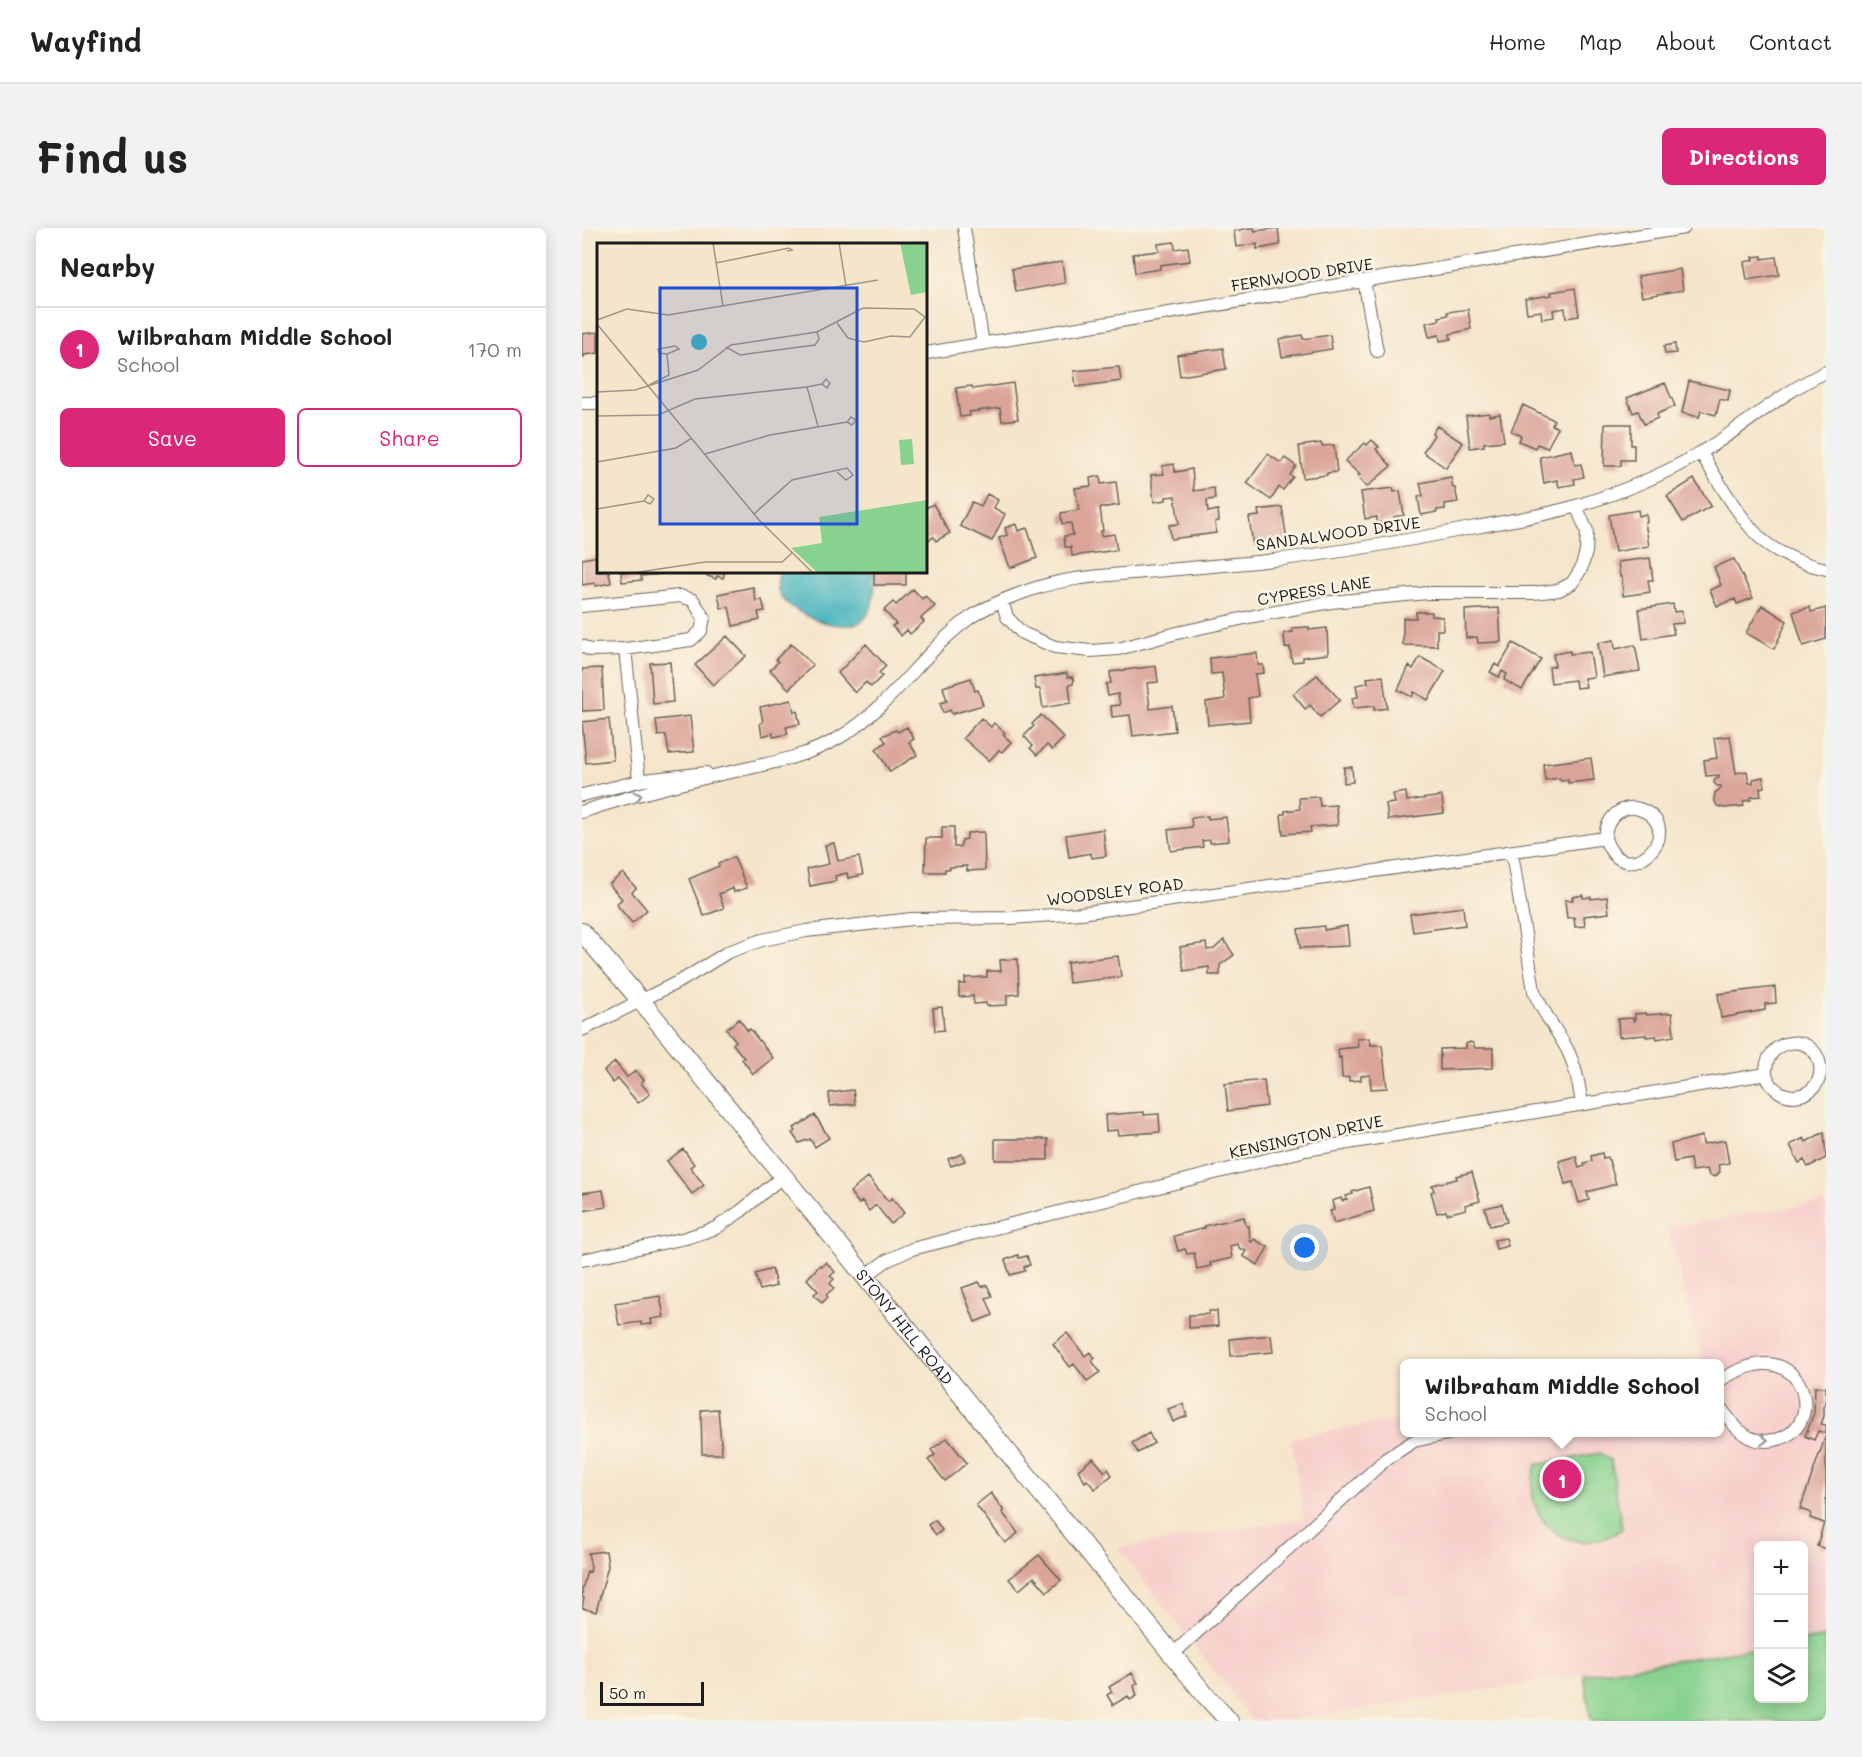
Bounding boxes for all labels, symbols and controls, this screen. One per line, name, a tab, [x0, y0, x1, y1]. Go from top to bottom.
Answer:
text: Wayfind	[30, 23, 141, 59]
text: Home	[1489, 28, 1546, 55]
text: Map	[1579, 28, 1622, 55]
text: About	[1655, 28, 1716, 55]
text: Contact	[1749, 28, 1832, 55]
button: Directions	[1662, 128, 1826, 185]
text: Find us	[36, 129, 188, 184]
inset map	[597, 243, 927, 573]
text: Nearby	[60, 250, 155, 284]
street label: FERNWOOD DRIVE	[1230, 252, 1374, 296]
text: Wilbraham Middle School	[117, 322, 392, 351]
text: 1	[75, 336, 84, 362]
text: 170 m	[467, 336, 522, 362]
text: School	[117, 351, 180, 377]
button: Save	[60, 408, 285, 467]
button: Share	[297, 408, 522, 467]
street label: SANDALWOOD DRIVE	[1255, 511, 1421, 555]
street label: CYPRESS LANE	[1256, 571, 1372, 609]
one-way arrow	[632, 791, 643, 803]
street label: WOODSLEY ROAD	[1045, 872, 1185, 910]
street label: KENSINGTON DRIVE	[1227, 1109, 1385, 1163]
your location	[1290, 1233, 1319, 1262]
street label: STONY HILL ROAD	[852, 1264, 959, 1389]
popup	[1400, 1359, 1724, 1437]
text: Wilbraham Middle School	[1424, 1371, 1700, 1400]
text: School	[1424, 1400, 1487, 1426]
one-way arrow	[1760, 1433, 1769, 1446]
pin: 1	[1542, 1456, 1582, 1502]
map controls	[1754, 1541, 1808, 1703]
button: +	[1754, 1541, 1808, 1595]
button: −	[1754, 1595, 1808, 1649]
button: layers	[1754, 1649, 1808, 1703]
scale bar	[600, 1679, 704, 1706]
text: 50 m	[609, 1682, 646, 1703]

